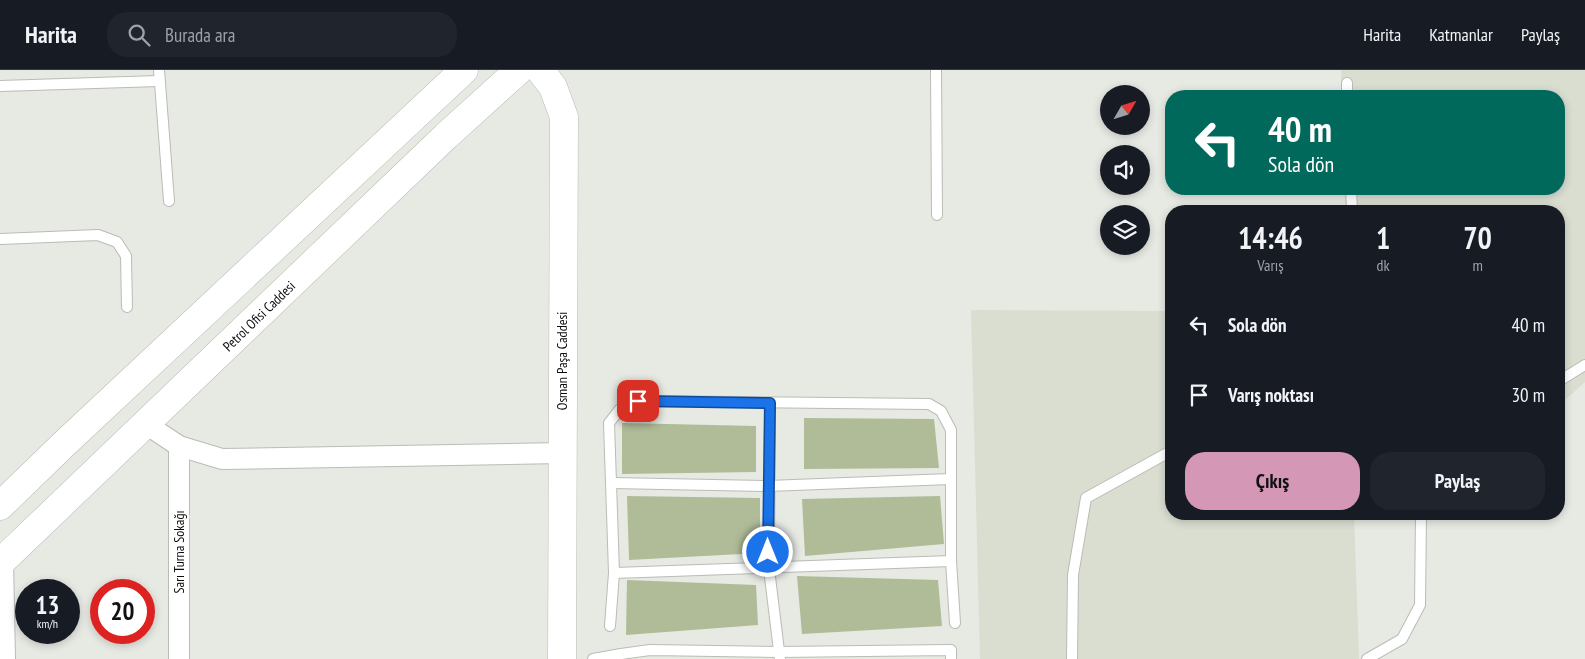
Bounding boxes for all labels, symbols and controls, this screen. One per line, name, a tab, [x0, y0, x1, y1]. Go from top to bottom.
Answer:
search box	[107, 12, 457, 57]
text: Harita	[25, 19, 77, 50]
icon: search	[125, 21, 153, 49]
text: Burada ara	[165, 23, 235, 47]
text: Harita	[1363, 23, 1401, 46]
text: Katmanlar	[1429, 23, 1493, 46]
text: Paylaş	[1521, 23, 1560, 46]
north arrow	[1100, 85, 1150, 135]
map controls	[1100, 85, 1150, 255]
text: 40 m	[1268, 106, 1332, 152]
icon: left	[1185, 110, 1250, 175]
button: sound	[1100, 145, 1150, 195]
text: Sola dön	[1268, 150, 1334, 178]
button: layers	[1100, 205, 1150, 255]
text: 14:46	[1238, 218, 1303, 257]
text: 1	[1376, 218, 1390, 257]
text: 70	[1463, 218, 1492, 257]
text: Varış	[1257, 255, 1284, 275]
text: dk	[1377, 255, 1390, 275]
text: m	[1472, 255, 1483, 275]
street label: Petrol Ofisi Caddesi	[219, 277, 299, 355]
icon: left	[1185, 311, 1213, 339]
street label: Osman Paşa Caddesi	[553, 312, 571, 410]
text: Sola dön	[1228, 313, 1287, 337]
text: 40 m	[1512, 313, 1545, 337]
pin	[617, 380, 659, 422]
icon: arrive	[1185, 381, 1213, 409]
text: Varış noktası	[1228, 383, 1314, 407]
text: 30 m	[1512, 383, 1545, 407]
icon: arrive	[624, 387, 652, 415]
button: Çıkış	[1185, 452, 1360, 510]
button: Paylaş	[1370, 452, 1545, 510]
street label: Sarı Turna Sokağı	[170, 511, 188, 593]
position arrow	[741, 525, 793, 577]
speed limit sign: 20	[90, 579, 155, 644]
text: 13	[36, 589, 59, 621]
text: km/h	[37, 616, 58, 631]

